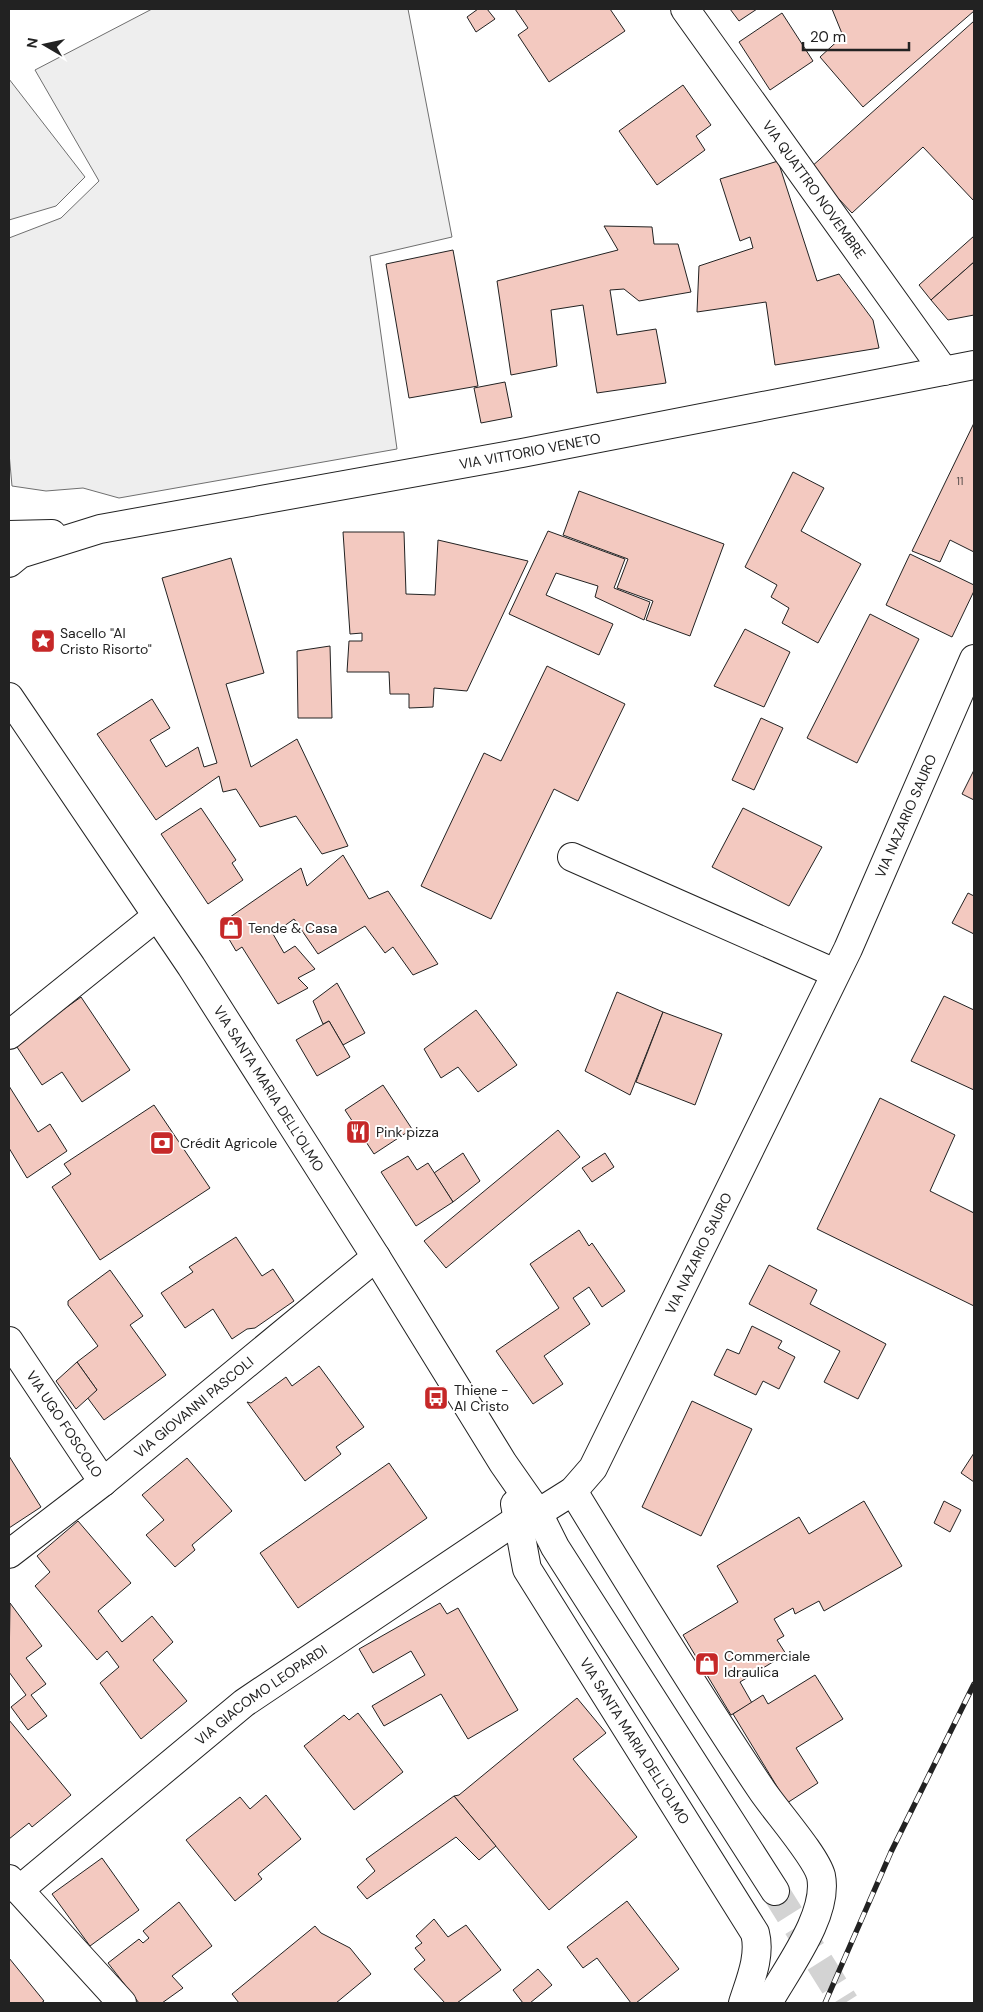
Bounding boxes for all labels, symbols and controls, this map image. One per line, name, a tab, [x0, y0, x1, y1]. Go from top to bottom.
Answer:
north arrow	[20, 20, 70, 70]
scale bar	[803, 20, 909, 52]
text: 20 m	[810, 27, 846, 47]
text: N	[22, 37, 42, 49]
street label: VIA QUATTRO NOVEMBRE	[759, 117, 870, 262]
street label: VIA VITTORIO VENETO	[458, 429, 602, 473]
house number: 11	[957, 474, 963, 488]
place label: Sacello "Al Cristo Risorto"	[60, 624, 152, 658]
place icon: Sacello "Al Cristo Risorto"	[30, 628, 56, 654]
street label: VIA NAZARIO SAURO	[871, 751, 941, 881]
shop icon: Tende & Casa	[218, 915, 244, 941]
place label: Tende & Casa	[248, 919, 337, 937]
street label: VIA SANTA MARIA DELL'OLMO	[210, 1002, 328, 1175]
restaurant icon: Pink pizza	[345, 1119, 371, 1145]
place label: Pink pizza	[376, 1123, 439, 1141]
bank icon: Crédit Agricole	[149, 1130, 175, 1156]
place label: Crédit Agricole	[180, 1134, 277, 1152]
street label: VIA NAZARIO SAURO	[661, 1189, 736, 1317]
street label: VIA GIOVANNI PASCOLI	[130, 1353, 257, 1462]
street label: VIA UGO FOSCOLO	[22, 1367, 107, 1481]
place label: Thiene - Al Cristo	[454, 1381, 509, 1415]
bus stop icon: Thiene - Al Cristo	[423, 1385, 449, 1411]
street label: VIA GIACOMO LEOPARDI	[191, 1641, 330, 1749]
place label: Commerciale Idraulica	[724, 1647, 810, 1681]
shop icon: Commerciale Idraulica	[694, 1651, 720, 1677]
street label: VIA SANTA MARIA DELL'OLMO	[576, 1654, 694, 1828]

